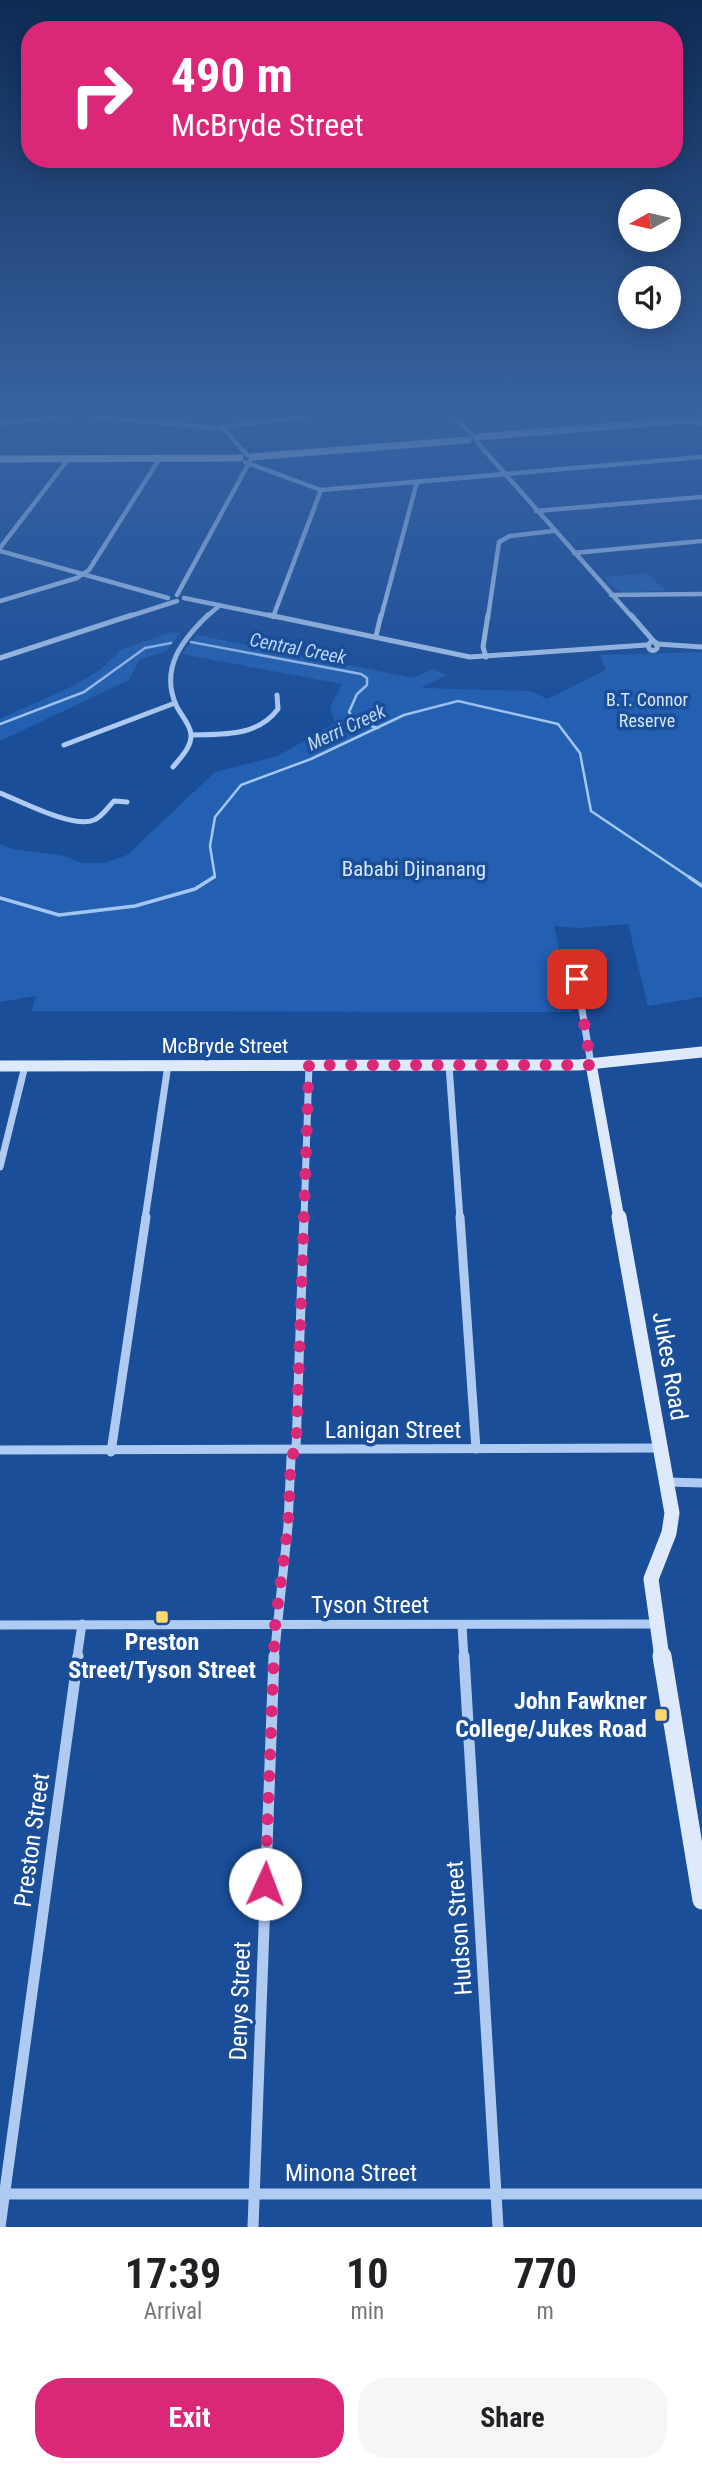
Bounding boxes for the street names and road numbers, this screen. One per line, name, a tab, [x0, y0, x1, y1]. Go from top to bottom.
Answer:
street label: McBryde Street	[162, 1034, 288, 1058]
street label: Jukes Road	[647, 1310, 693, 1422]
street label: Lanigan Street	[325, 1416, 461, 1444]
street label: Tyson Street	[311, 1591, 429, 1619]
street label: Preston Street	[9, 1771, 55, 1909]
street label: Hudson Street	[440, 1860, 478, 1996]
street label: Denys Street	[224, 1941, 256, 2061]
street label: Minona Street	[285, 2159, 417, 2187]

